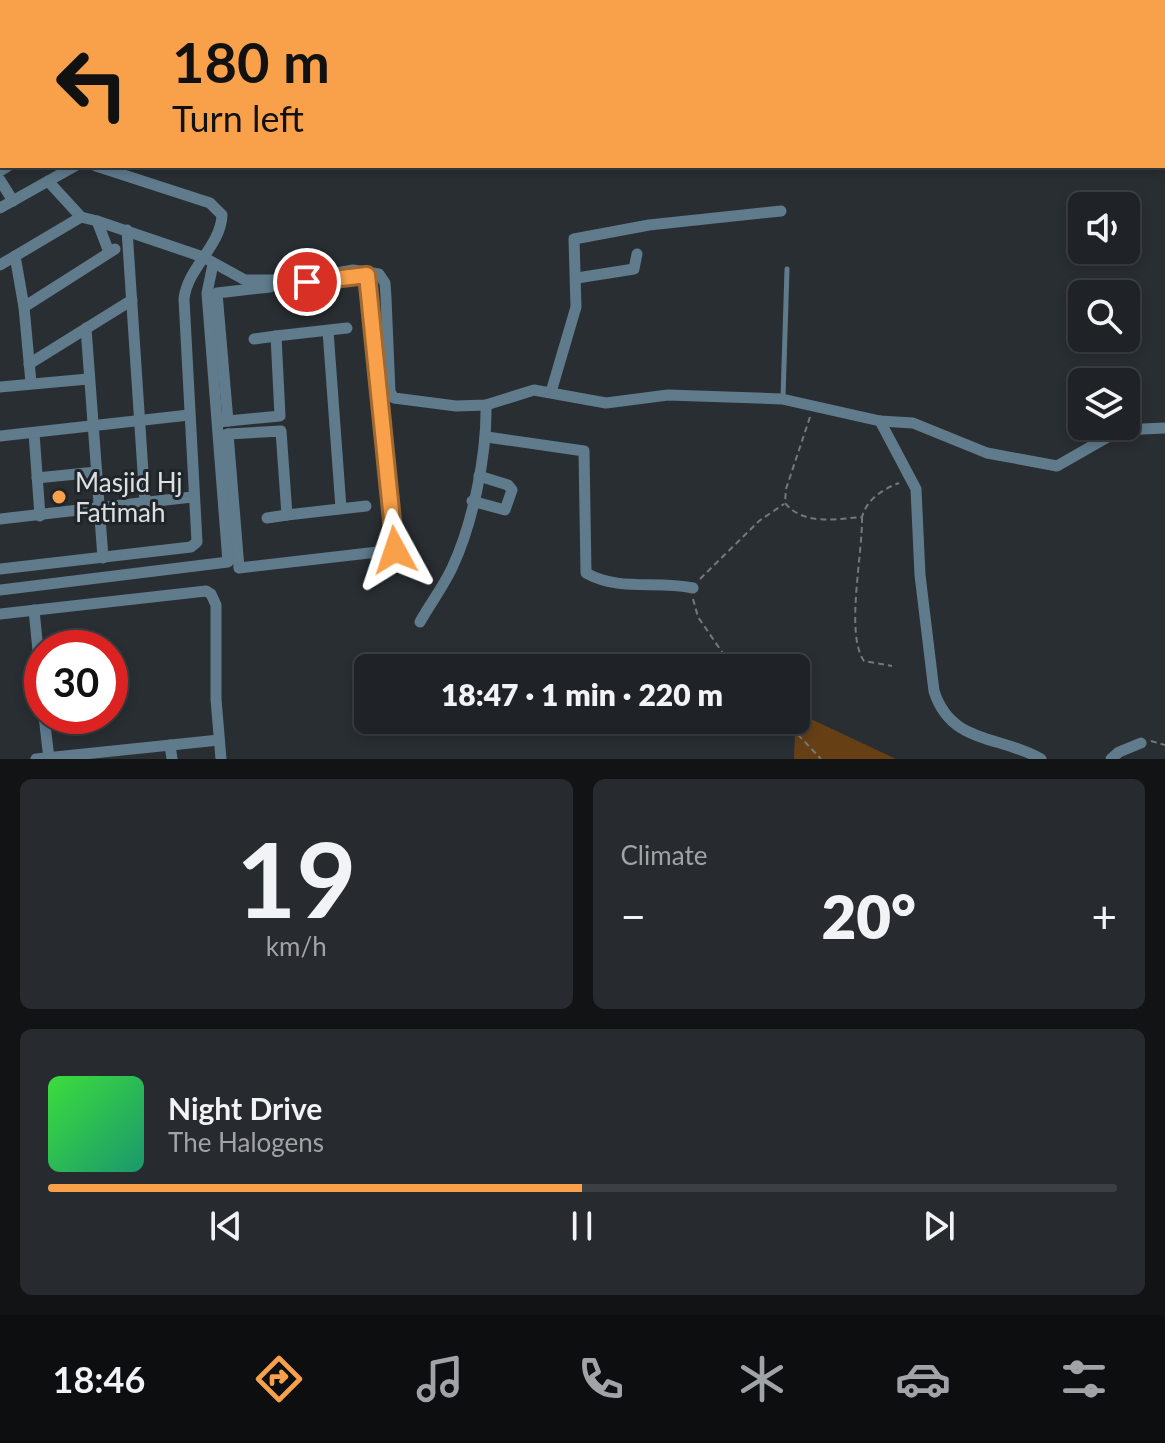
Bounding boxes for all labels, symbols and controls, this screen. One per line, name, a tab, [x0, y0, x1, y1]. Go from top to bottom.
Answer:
text: 180 m	[172, 28, 330, 95]
icon: left	[40, 32, 144, 136]
text: Turn left	[172, 96, 304, 140]
map controls	[1068, 192, 1140, 440]
button: sound	[1068, 192, 1140, 264]
pin	[273, 248, 341, 316]
icon: arrive	[285, 260, 329, 304]
button: search	[1068, 280, 1140, 352]
button: layers	[1068, 368, 1140, 440]
place label: Masjid Hj Fatimah	[75, 466, 183, 528]
marker: Masjid Hj Fatimah	[50, 488, 68, 506]
position arrow	[353, 508, 437, 592]
speed limit sign: 30	[24, 630, 128, 734]
text: 18:47 · 1 min · 220 m	[441, 676, 723, 712]
text: 19	[236, 815, 357, 940]
text: Climate	[621, 839, 707, 871]
text: 20°	[821, 880, 916, 952]
text: −	[621, 890, 646, 942]
text: +	[1091, 890, 1117, 942]
text: km/h	[266, 930, 327, 962]
text: Night Drive	[168, 1090, 322, 1126]
text: The Halogens	[168, 1126, 324, 1158]
icon: previous	[204, 1204, 248, 1248]
icon: pause	[560, 1204, 604, 1248]
icon: next	[917, 1204, 961, 1248]
icon: directions	[251, 1351, 307, 1407]
icon: music	[412, 1351, 468, 1407]
icon: phone	[573, 1351, 629, 1407]
icon: climate	[734, 1351, 790, 1407]
icon: car	[895, 1351, 951, 1407]
icon: filters	[1056, 1351, 1112, 1407]
text: 18:46	[53, 1357, 145, 1401]

